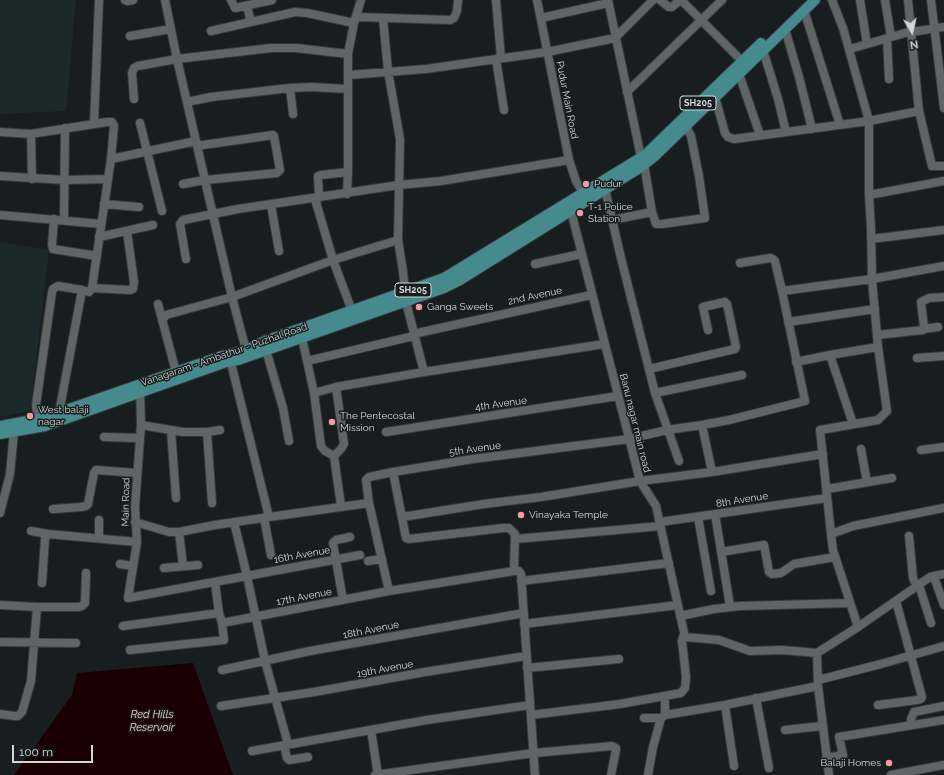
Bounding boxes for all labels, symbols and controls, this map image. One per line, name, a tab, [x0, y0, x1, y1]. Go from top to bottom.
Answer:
north arrow	[892, 12, 932, 52]
text: N	[909, 37, 919, 51]
street label: Pudur Main Road	[554, 60, 580, 140]
road number: SH205	[680, 96, 716, 110]
place label: Pudur	[594, 178, 622, 190]
marker: Pudur	[581, 179, 591, 189]
place label: T-1 Police Station	[588, 201, 633, 224]
marker: T-1 Police Station	[575, 208, 585, 218]
road number: SH205	[395, 283, 431, 297]
street label: 2nd Avenue	[507, 284, 563, 308]
place label: Ganga Sweets	[427, 301, 493, 313]
marker: Ganga Sweets	[414, 302, 424, 312]
street label: Vanagaram - Ambathur - Puzhal Road	[139, 321, 309, 389]
street label: Banu nagar main road	[617, 372, 653, 474]
street label: 4th Avenue	[474, 394, 528, 414]
place label: West balaji nagar	[38, 404, 89, 428]
place label: The Pentecostal Mission	[340, 410, 415, 434]
marker: West balaji nagar	[25, 411, 35, 421]
marker: The Pentecostal Mission	[327, 417, 337, 427]
street label: 5th Avenue	[448, 439, 502, 459]
street label: Main Road	[120, 478, 132, 526]
street label: 8th Avenue	[715, 490, 769, 510]
place label: Vinayaka Temple	[529, 509, 608, 521]
marker: Vinayaka Temple	[516, 510, 526, 520]
street label: 16th Avenue	[273, 544, 331, 566]
street label: 17th Avenue	[275, 586, 333, 608]
street label: 18th Avenue	[342, 619, 400, 641]
street label: 19th Avenue	[356, 658, 414, 680]
water label: Red Hills Reservoir	[129, 708, 175, 734]
scale bar	[14, 737, 95, 763]
text: 100 m	[19, 745, 53, 759]
place label: Balaji Homes	[821, 757, 881, 769]
marker: Balaji Homes	[884, 758, 894, 768]

